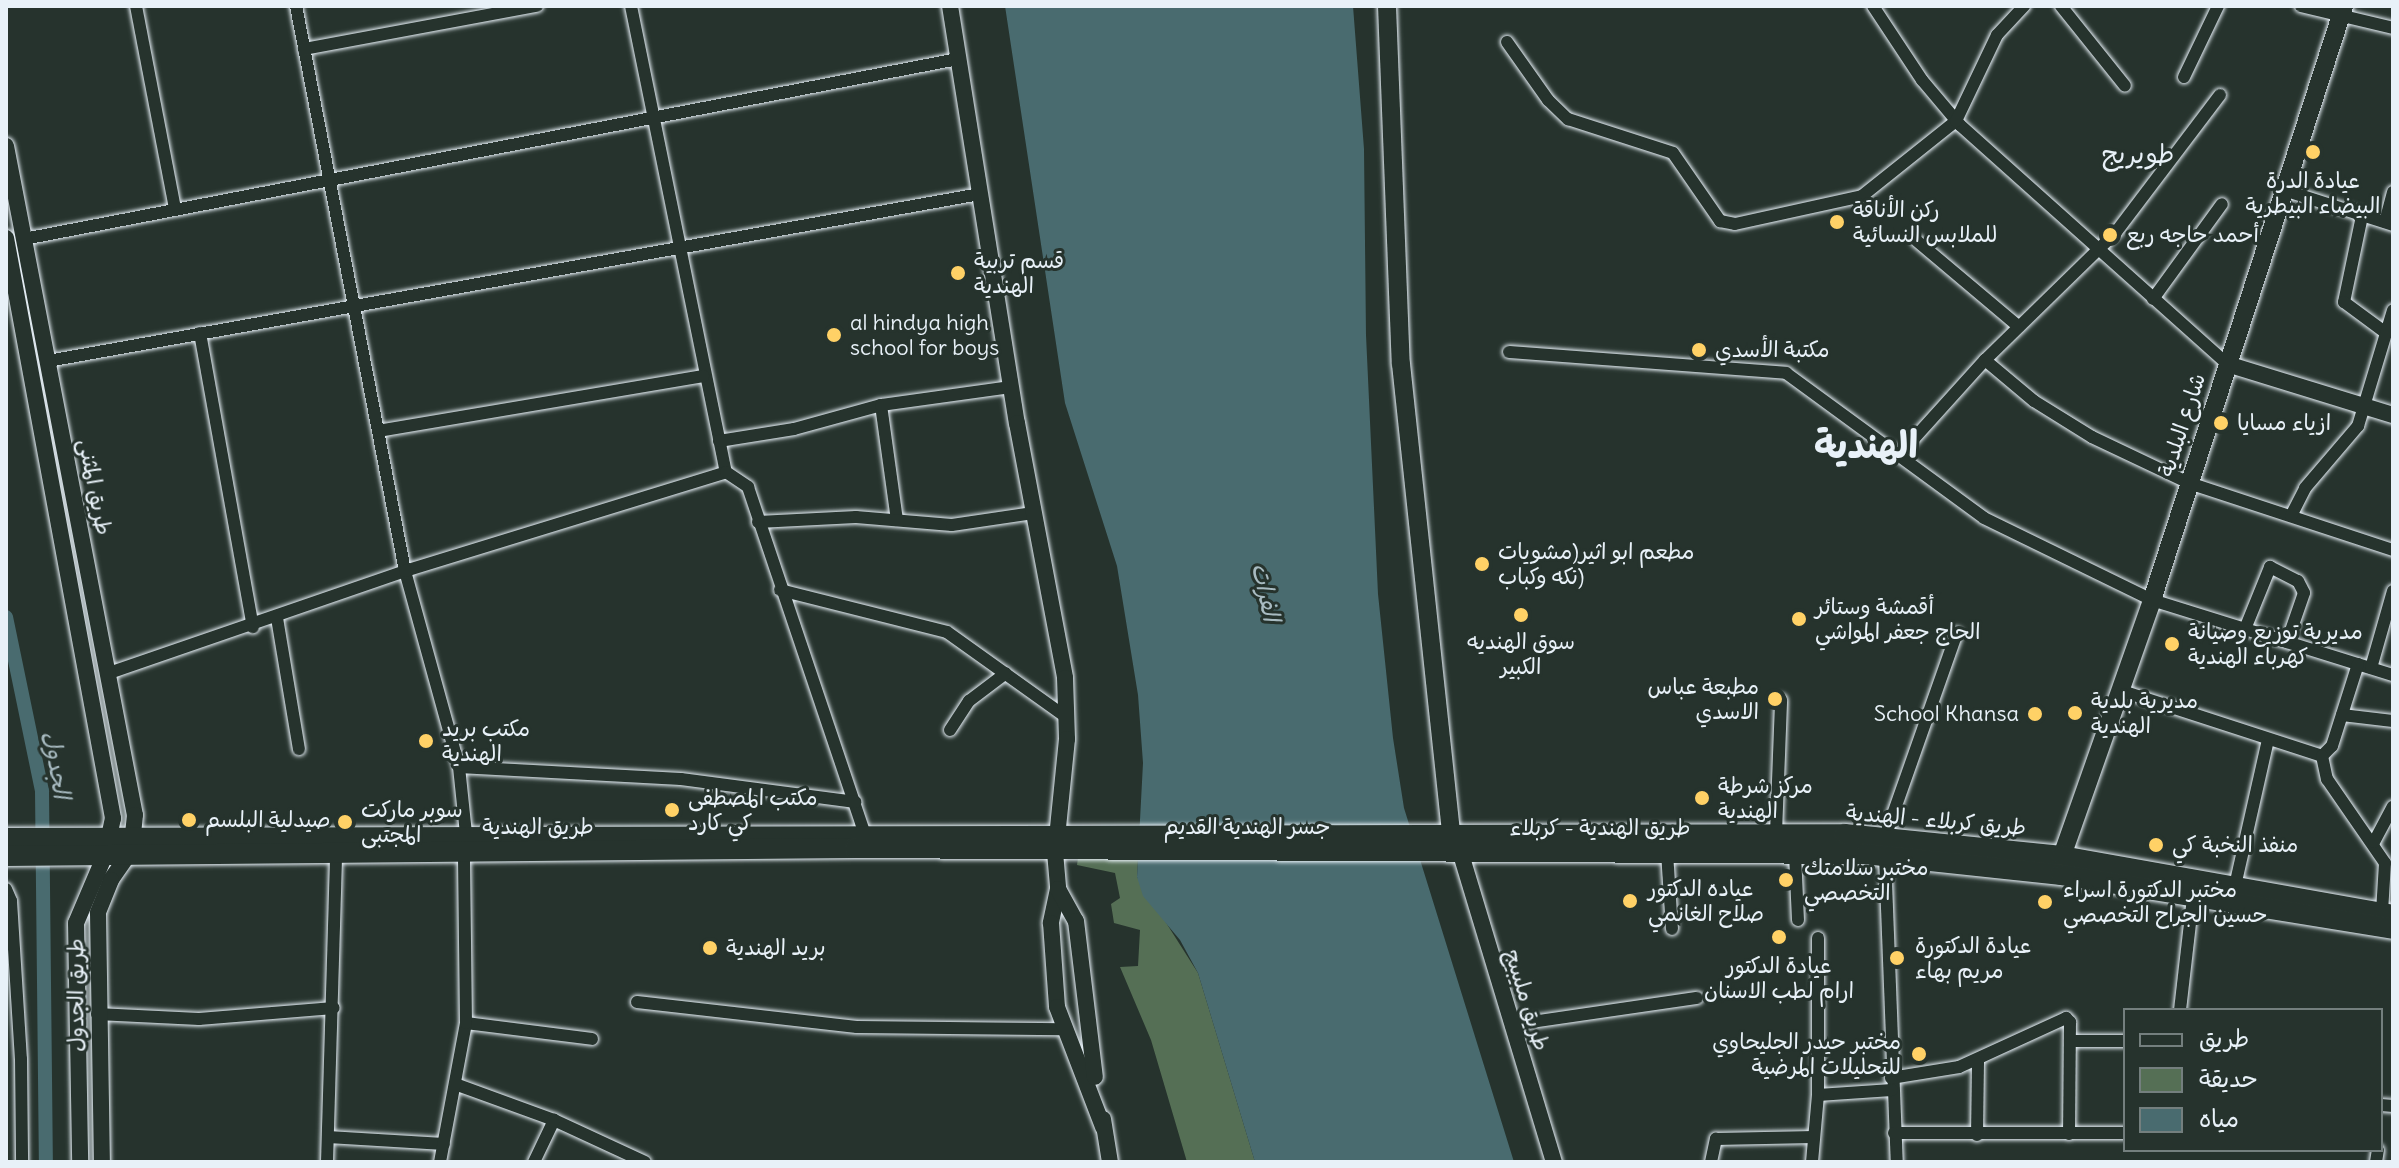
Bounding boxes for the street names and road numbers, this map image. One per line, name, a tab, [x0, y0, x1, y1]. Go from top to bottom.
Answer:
street label: شارع البلدية	[2153, 370, 2211, 480]
street label: طريق المثنى	[73, 437, 117, 537]
street label: طريق كربلاء - الهندية	[1845, 799, 2027, 841]
street label: طريق الهندية	[482, 814, 594, 840]
street label: جسر الهندية القديم	[1164, 814, 1330, 840]
street label: طريق الهندية - كربلاء	[1509, 815, 1691, 841]
street label: طريق الجدول	[63, 938, 89, 1052]
street label: طريق مليبيج	[1499, 946, 1555, 1054]

